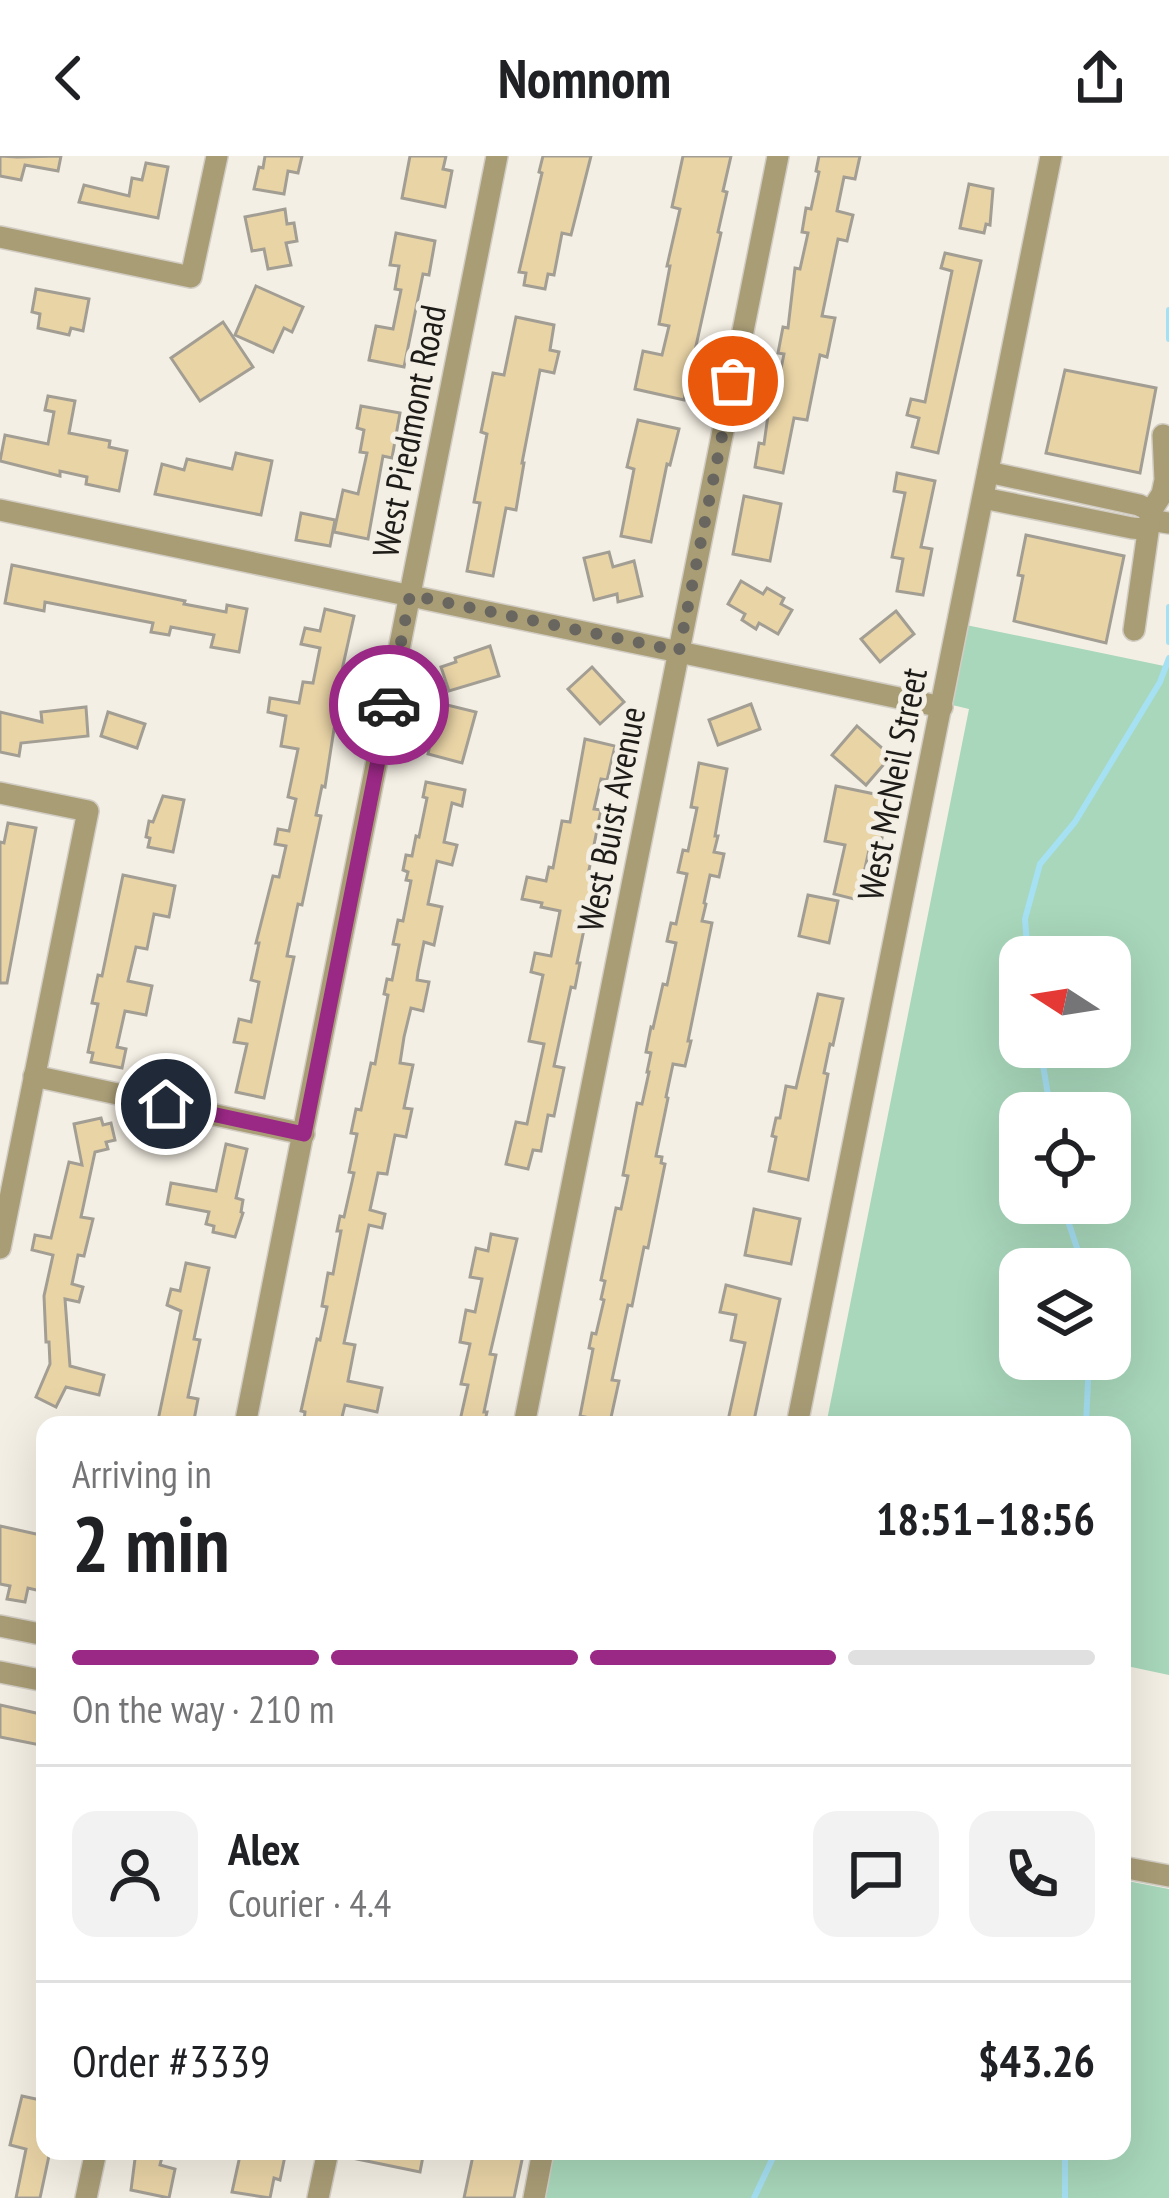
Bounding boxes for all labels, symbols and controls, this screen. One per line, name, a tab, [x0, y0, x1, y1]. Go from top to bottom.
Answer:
text: Nomnom	[498, 43, 671, 113]
icon: back	[36, 45, 102, 111]
icon: share	[1067, 45, 1133, 111]
street label: West Piedmont Road	[361, 301, 456, 561]
pin	[682, 330, 784, 432]
icon: bag	[700, 348, 766, 414]
courier	[329, 645, 449, 765]
street label: West McNeil Street	[846, 664, 937, 904]
icon: car	[356, 672, 422, 738]
street label: West Buist Avenue	[566, 703, 655, 935]
north arrow	[999, 936, 1131, 1068]
map controls	[999, 936, 1131, 1380]
pin	[115, 1053, 217, 1155]
icon: home	[133, 1071, 199, 1137]
button: locate	[999, 1092, 1131, 1224]
button: layers	[999, 1248, 1131, 1380]
text: Arriving in	[72, 1448, 212, 1499]
text: 18:51–18:56	[876, 1489, 1095, 1547]
text: 2 min	[72, 1493, 230, 1594]
text: On the way · 210 m	[72, 1683, 334, 1734]
button: person	[72, 1811, 198, 1937]
button: chat	[813, 1811, 939, 1937]
button: phone	[969, 1811, 1095, 1937]
text: Alex	[228, 1819, 300, 1877]
text: Courier · 4.4	[228, 1877, 391, 1928]
text: Order #3339	[72, 2031, 270, 2089]
text: $43.26	[978, 2031, 1095, 2089]

